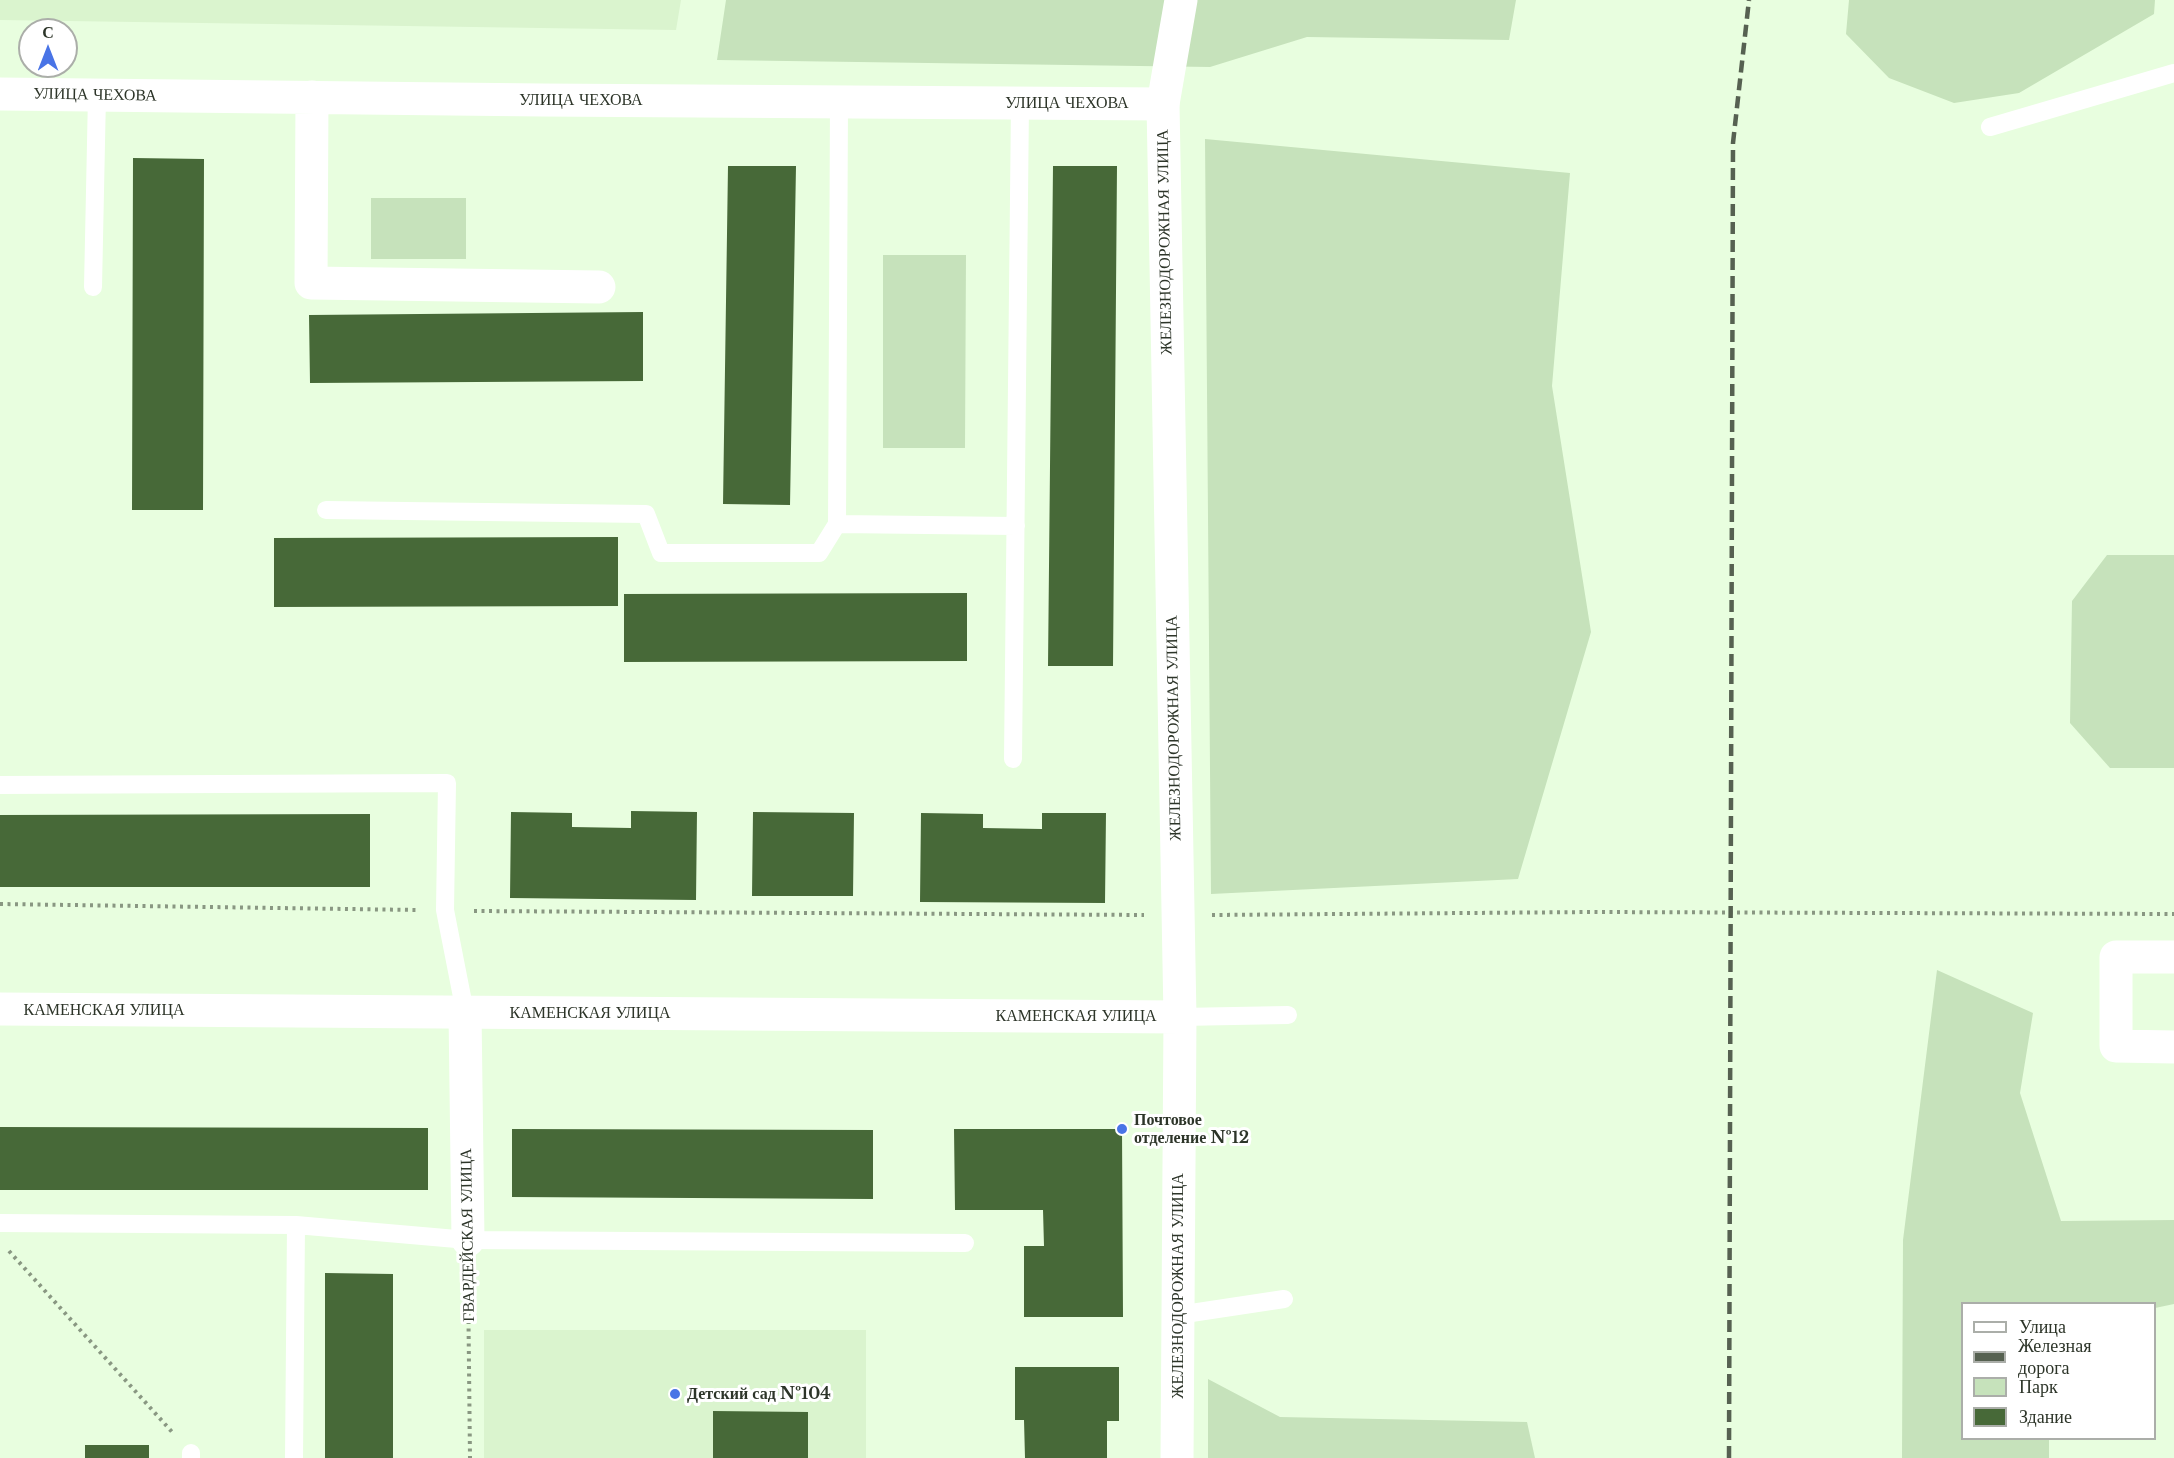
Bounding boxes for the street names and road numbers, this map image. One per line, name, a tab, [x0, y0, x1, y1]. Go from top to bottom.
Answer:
street label: УЛИЦА ЧЕХОВА	[33, 84, 157, 106]
street label: УЛИЦА ЧЕХОВА	[519, 90, 643, 110]
street label: УЛИЦА ЧЕХОВА	[1005, 93, 1129, 113]
street label: ЖЕЛЕЗНОДОРОЖНАЯ УЛИЦА	[1153, 129, 1177, 355]
street label: ЖЕЛЕЗНОДОРОЖНАЯ УЛИЦА	[1162, 615, 1186, 841]
street label: КАМЕНСКАЯ УЛИЦА	[24, 1000, 184, 1020]
street label: КАМЕНСКАЯ УЛИЦА	[510, 1003, 670, 1023]
street label: КАМЕНСКАЯ УЛИЦА	[996, 1006, 1156, 1026]
street label: ГВАРДЕЙСКАЯ УЛИЦА	[457, 1148, 479, 1322]
street label: ЖЕЛЕЗНОДОРОЖНАЯ УЛИЦА	[1168, 1173, 1188, 1399]

